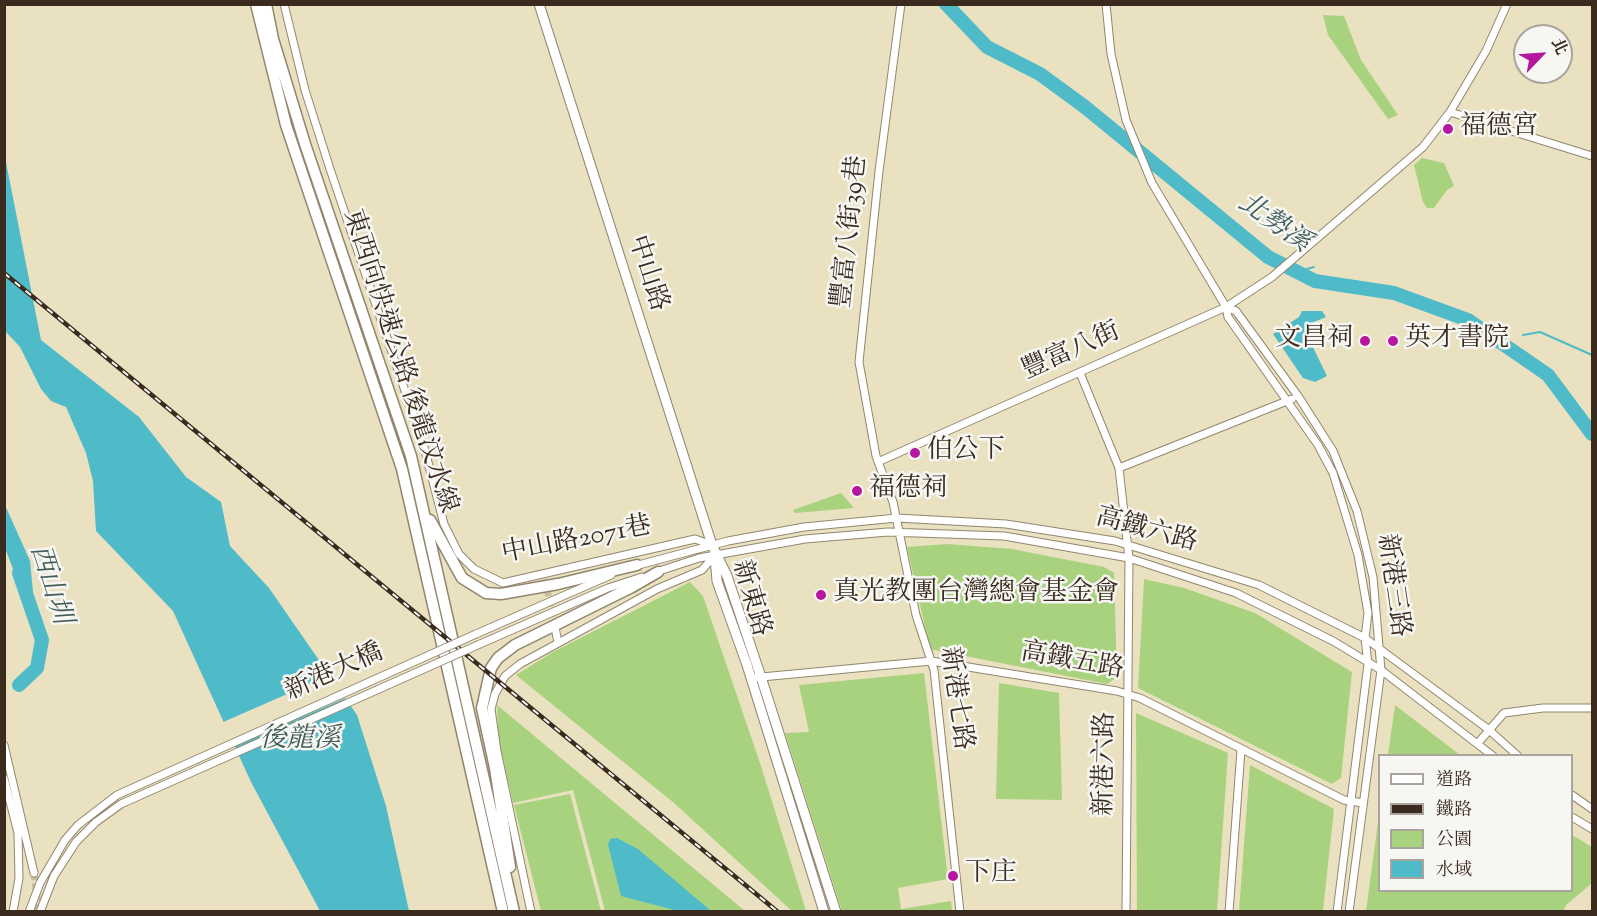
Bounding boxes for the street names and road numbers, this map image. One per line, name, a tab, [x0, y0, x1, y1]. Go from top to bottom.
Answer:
street label: 豐富八街39巷	[828, 154, 876, 310]
street label: 東西向快速公路 後龍汶水線	[334, 206, 462, 518]
street label: 中山路	[619, 232, 673, 316]
street label: 豐富八街	[1018, 318, 1126, 388]
street label: 高鐵六路	[1092, 503, 1200, 561]
street label: 中山路2071巷	[500, 512, 654, 572]
street label: 新港三路	[1368, 532, 1414, 640]
street label: 新東路	[723, 557, 775, 641]
street label: 新港大橋	[281, 639, 389, 709]
street label: 高鐵五路	[1018, 639, 1126, 687]
street label: 新港七路	[931, 645, 977, 753]
street label: 新港六路	[1090, 712, 1124, 816]

